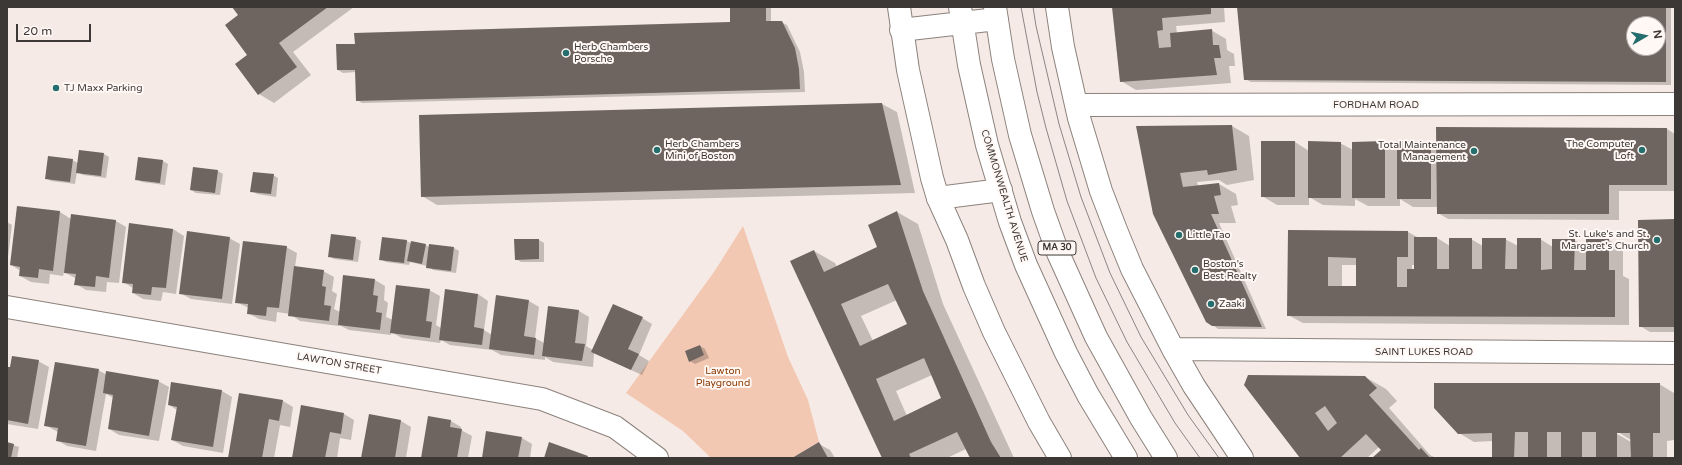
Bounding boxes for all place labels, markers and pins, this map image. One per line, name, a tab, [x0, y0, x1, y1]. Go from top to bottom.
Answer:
place label: Herb Chambers Porsche	[574, 41, 648, 64]
marker: Herb Chambers Porsche	[561, 48, 571, 58]
place label: TJ Maxx Parking	[64, 82, 142, 94]
marker: TJ Maxx Parking	[51, 83, 61, 93]
place label: Herb Chambers Mini of Boston	[665, 138, 739, 162]
place label: The Computer Loft	[1566, 138, 1634, 162]
place label: Total Maintenance Management	[1378, 139, 1466, 162]
marker: Herb Chambers Mini of Boston	[652, 145, 662, 155]
marker: The Computer Loft	[1637, 145, 1647, 155]
marker: Total Maintenance Management	[1469, 146, 1479, 156]
place label: St. Luke's and St. Margaret's Church	[1561, 228, 1649, 252]
place label: Little Tao	[1187, 229, 1231, 241]
marker: Little Tao	[1174, 230, 1184, 240]
marker: St. Luke's and St. Margaret's Church	[1652, 235, 1662, 245]
place label: Boston's Best Realty	[1203, 258, 1257, 282]
marker: Boston's Best Realty	[1190, 265, 1200, 275]
place label: Zaaki	[1219, 298, 1245, 310]
marker: Zaaki	[1206, 299, 1216, 309]

